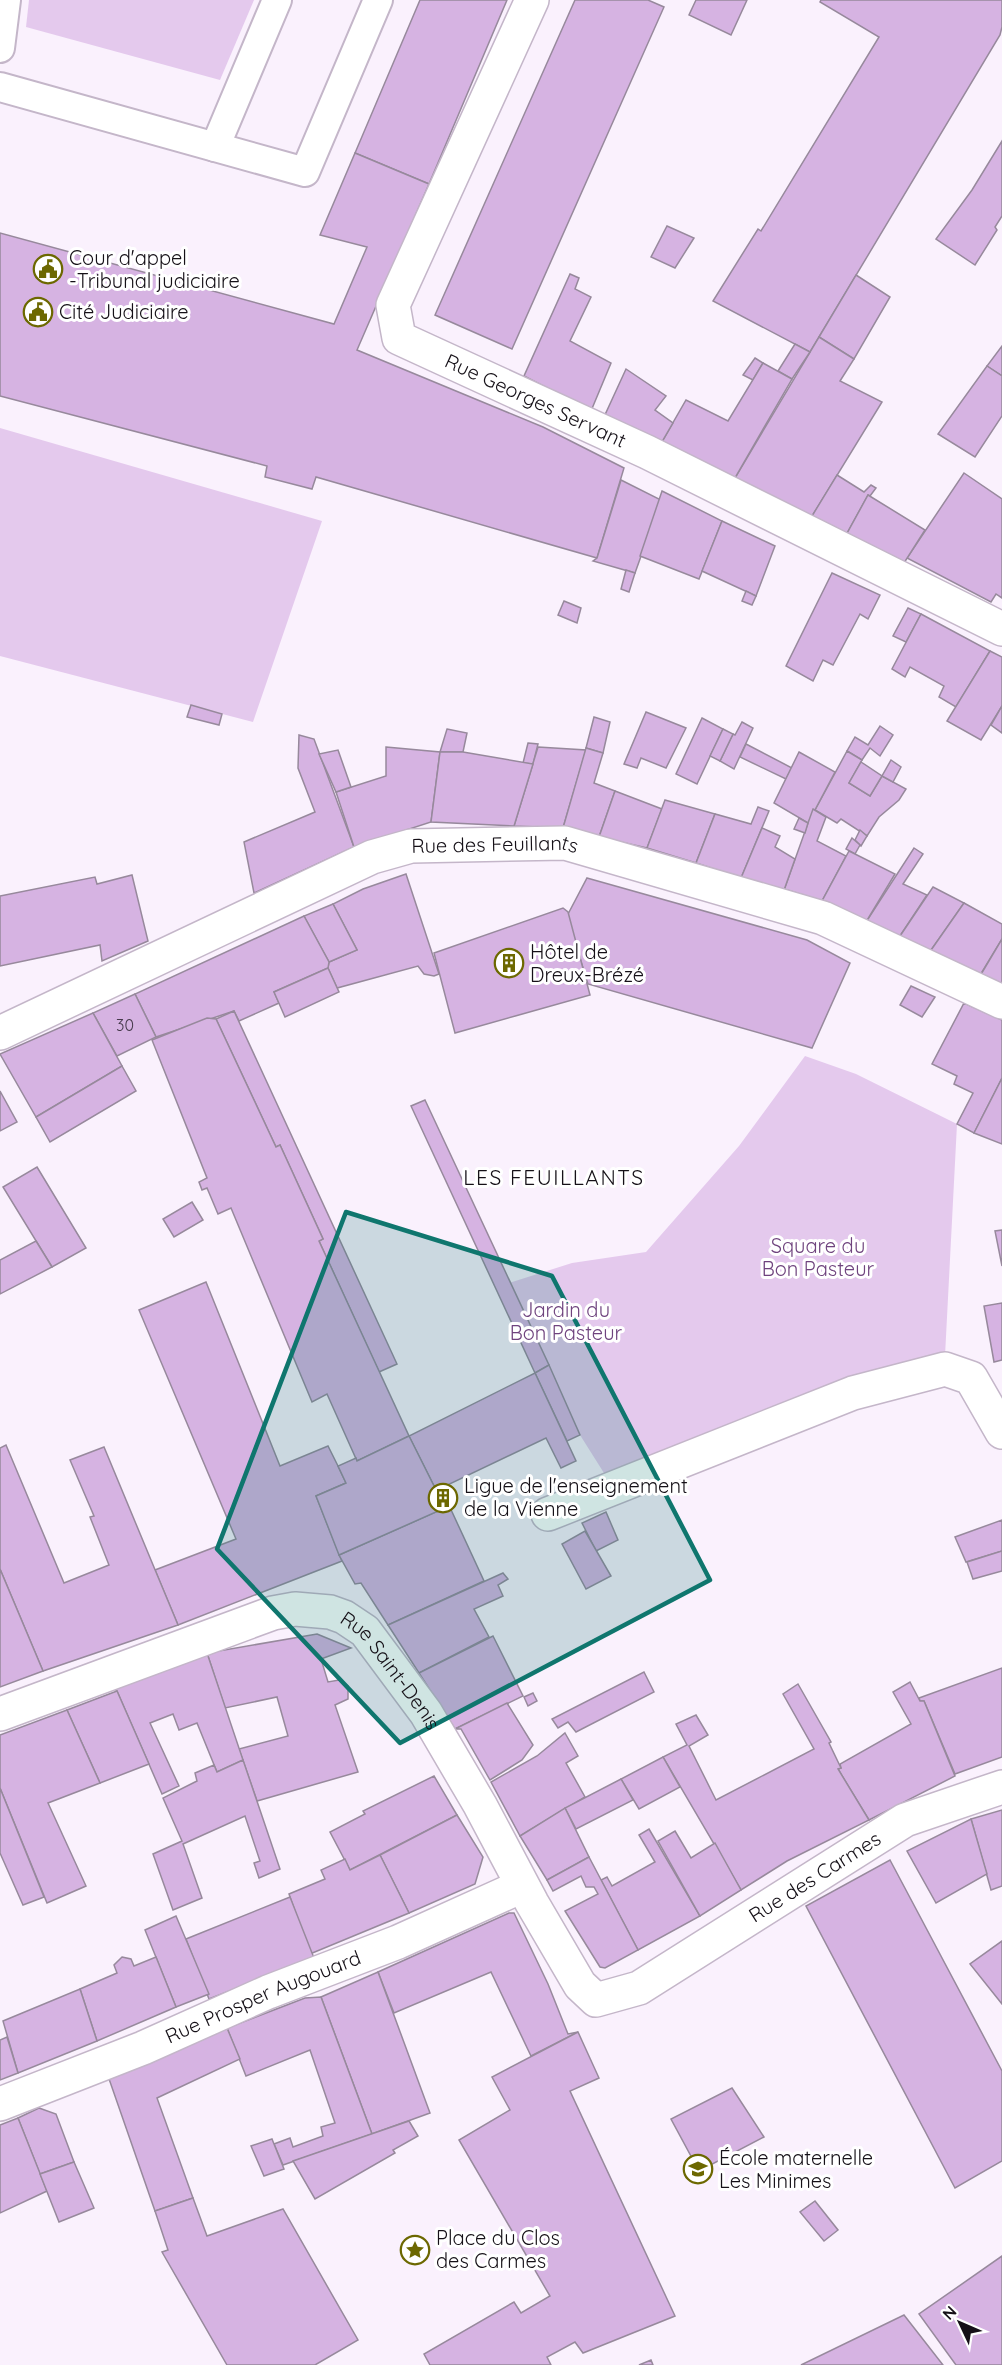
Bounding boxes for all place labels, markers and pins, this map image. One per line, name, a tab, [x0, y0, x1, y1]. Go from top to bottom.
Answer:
place label: Cour d'appel -Tribunal judiciaire	[69, 245, 240, 293]
public building icon: Cour d'appel -Tribunal judiciaire	[32, 253, 64, 285]
public building icon: Cité Judiciaire	[22, 296, 54, 328]
place label: Cité Judiciaire	[59, 299, 189, 324]
place label: Hôtel de Dreux-Brézé	[530, 939, 644, 987]
building icon: Hôtel de Dreux-Brézé	[493, 947, 525, 979]
place label: Ligue de l'enseignement de la Vienne	[464, 1473, 688, 1521]
building icon: Ligue de l'enseignement de la Vienne	[427, 1482, 459, 1514]
place label: École maternelle Les Minimes	[719, 2145, 873, 2193]
school or university icon: École maternelle Les Minimes	[682, 2153, 714, 2185]
place label: Place du Clos des Carmes	[436, 2225, 560, 2273]
place icon: Place du Clos des Carmes	[399, 2234, 431, 2266]

